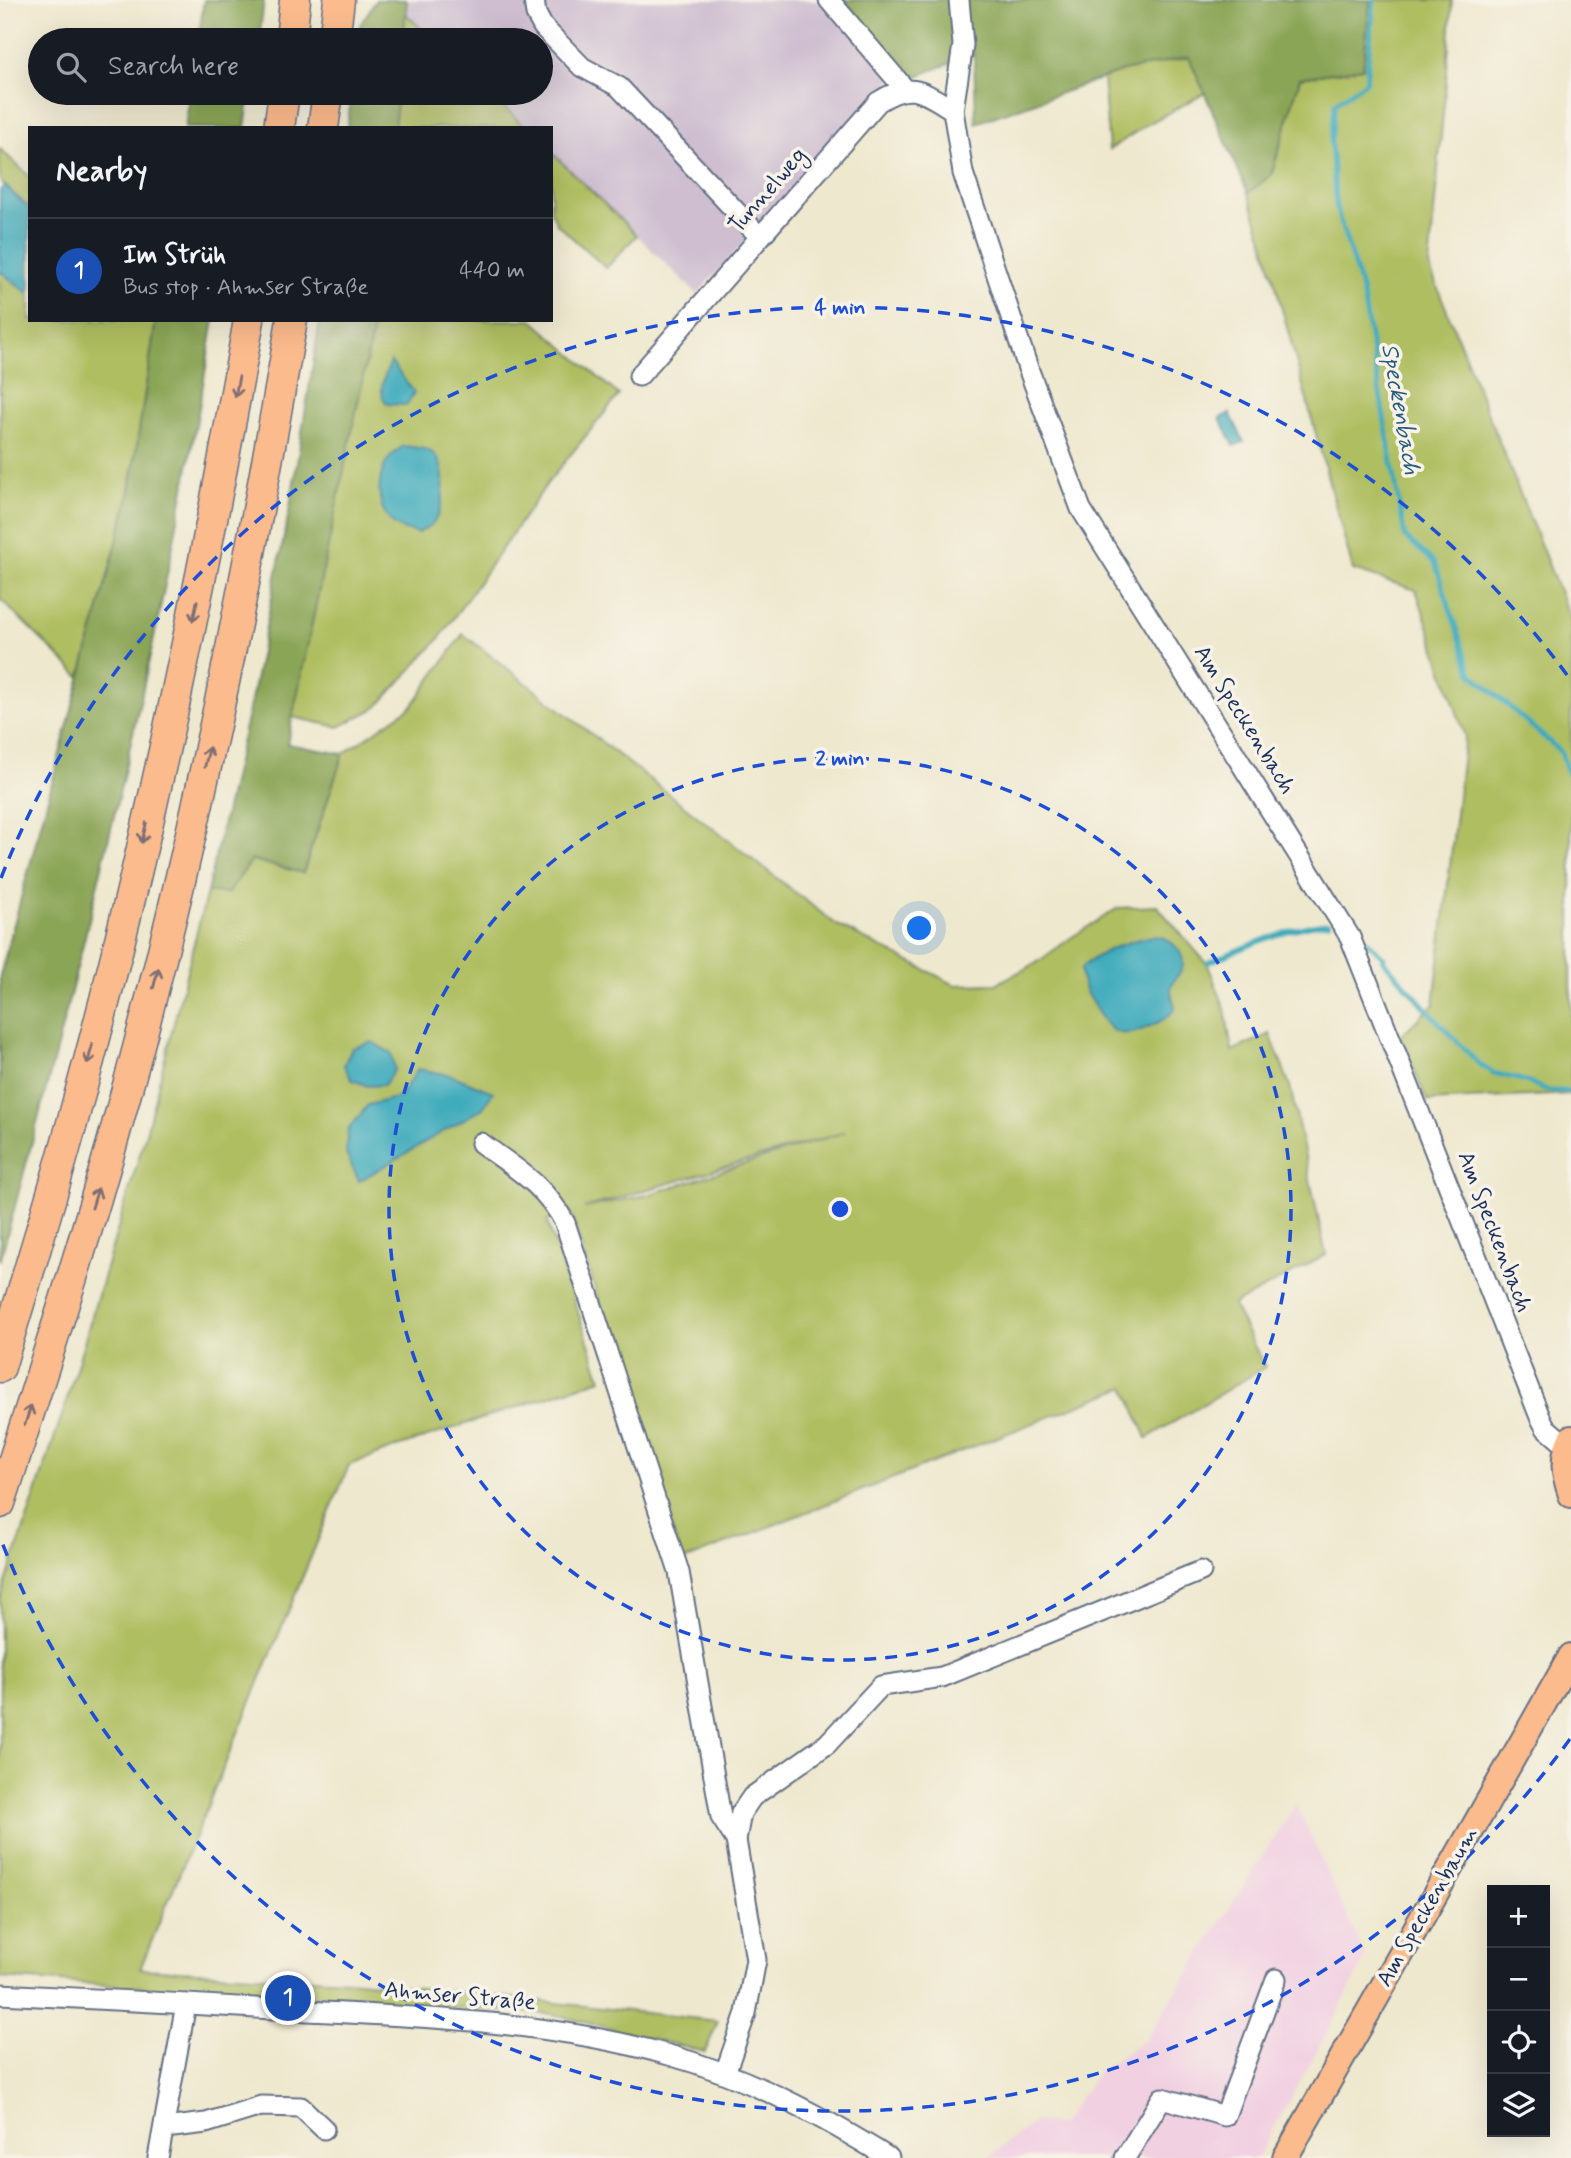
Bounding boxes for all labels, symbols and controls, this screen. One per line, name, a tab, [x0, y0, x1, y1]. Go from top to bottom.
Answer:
search box	[28, 28, 553, 105]
icon: search	[52, 48, 90, 86]
text: Search here	[108, 50, 239, 84]
street label: Tunnelweg	[722, 142, 815, 242]
text: Nearby	[56, 152, 147, 191]
text: Im Strüh	[123, 239, 226, 273]
text: 1	[74, 256, 84, 286]
text: 440 m	[459, 256, 525, 286]
text: Bus stop · Ahmser Straße	[123, 273, 369, 303]
text: 4 min	[814, 294, 866, 322]
water label: Speckenbach	[1373, 341, 1427, 477]
one-way arrow	[230, 376, 244, 398]
one-way arrow	[187, 599, 201, 622]
street label: Am Speckenbach	[1186, 640, 1302, 800]
text: 2 min	[815, 745, 865, 773]
one-way arrow	[201, 746, 215, 769]
one-way arrow	[137, 821, 150, 844]
your location	[902, 911, 936, 945]
one-way arrow	[150, 968, 163, 990]
one-way arrow	[83, 1042, 96, 1065]
street label: Am Speckenbach	[1450, 1147, 1538, 1317]
one-way arrow	[90, 1187, 103, 1209]
centre of rings	[828, 1197, 852, 1221]
one-way arrow	[22, 1404, 35, 1426]
street label: Am Speckenbaum	[1370, 1822, 1486, 1992]
map controls	[1487, 1885, 1550, 2137]
button: +	[1487, 1885, 1550, 1948]
button: −	[1487, 1948, 1550, 2011]
pin: 1	[265, 1972, 311, 2024]
street label: Ahmser Straße	[383, 1975, 537, 2019]
button: locate	[1487, 2011, 1550, 2074]
button: layers	[1487, 2074, 1550, 2137]

